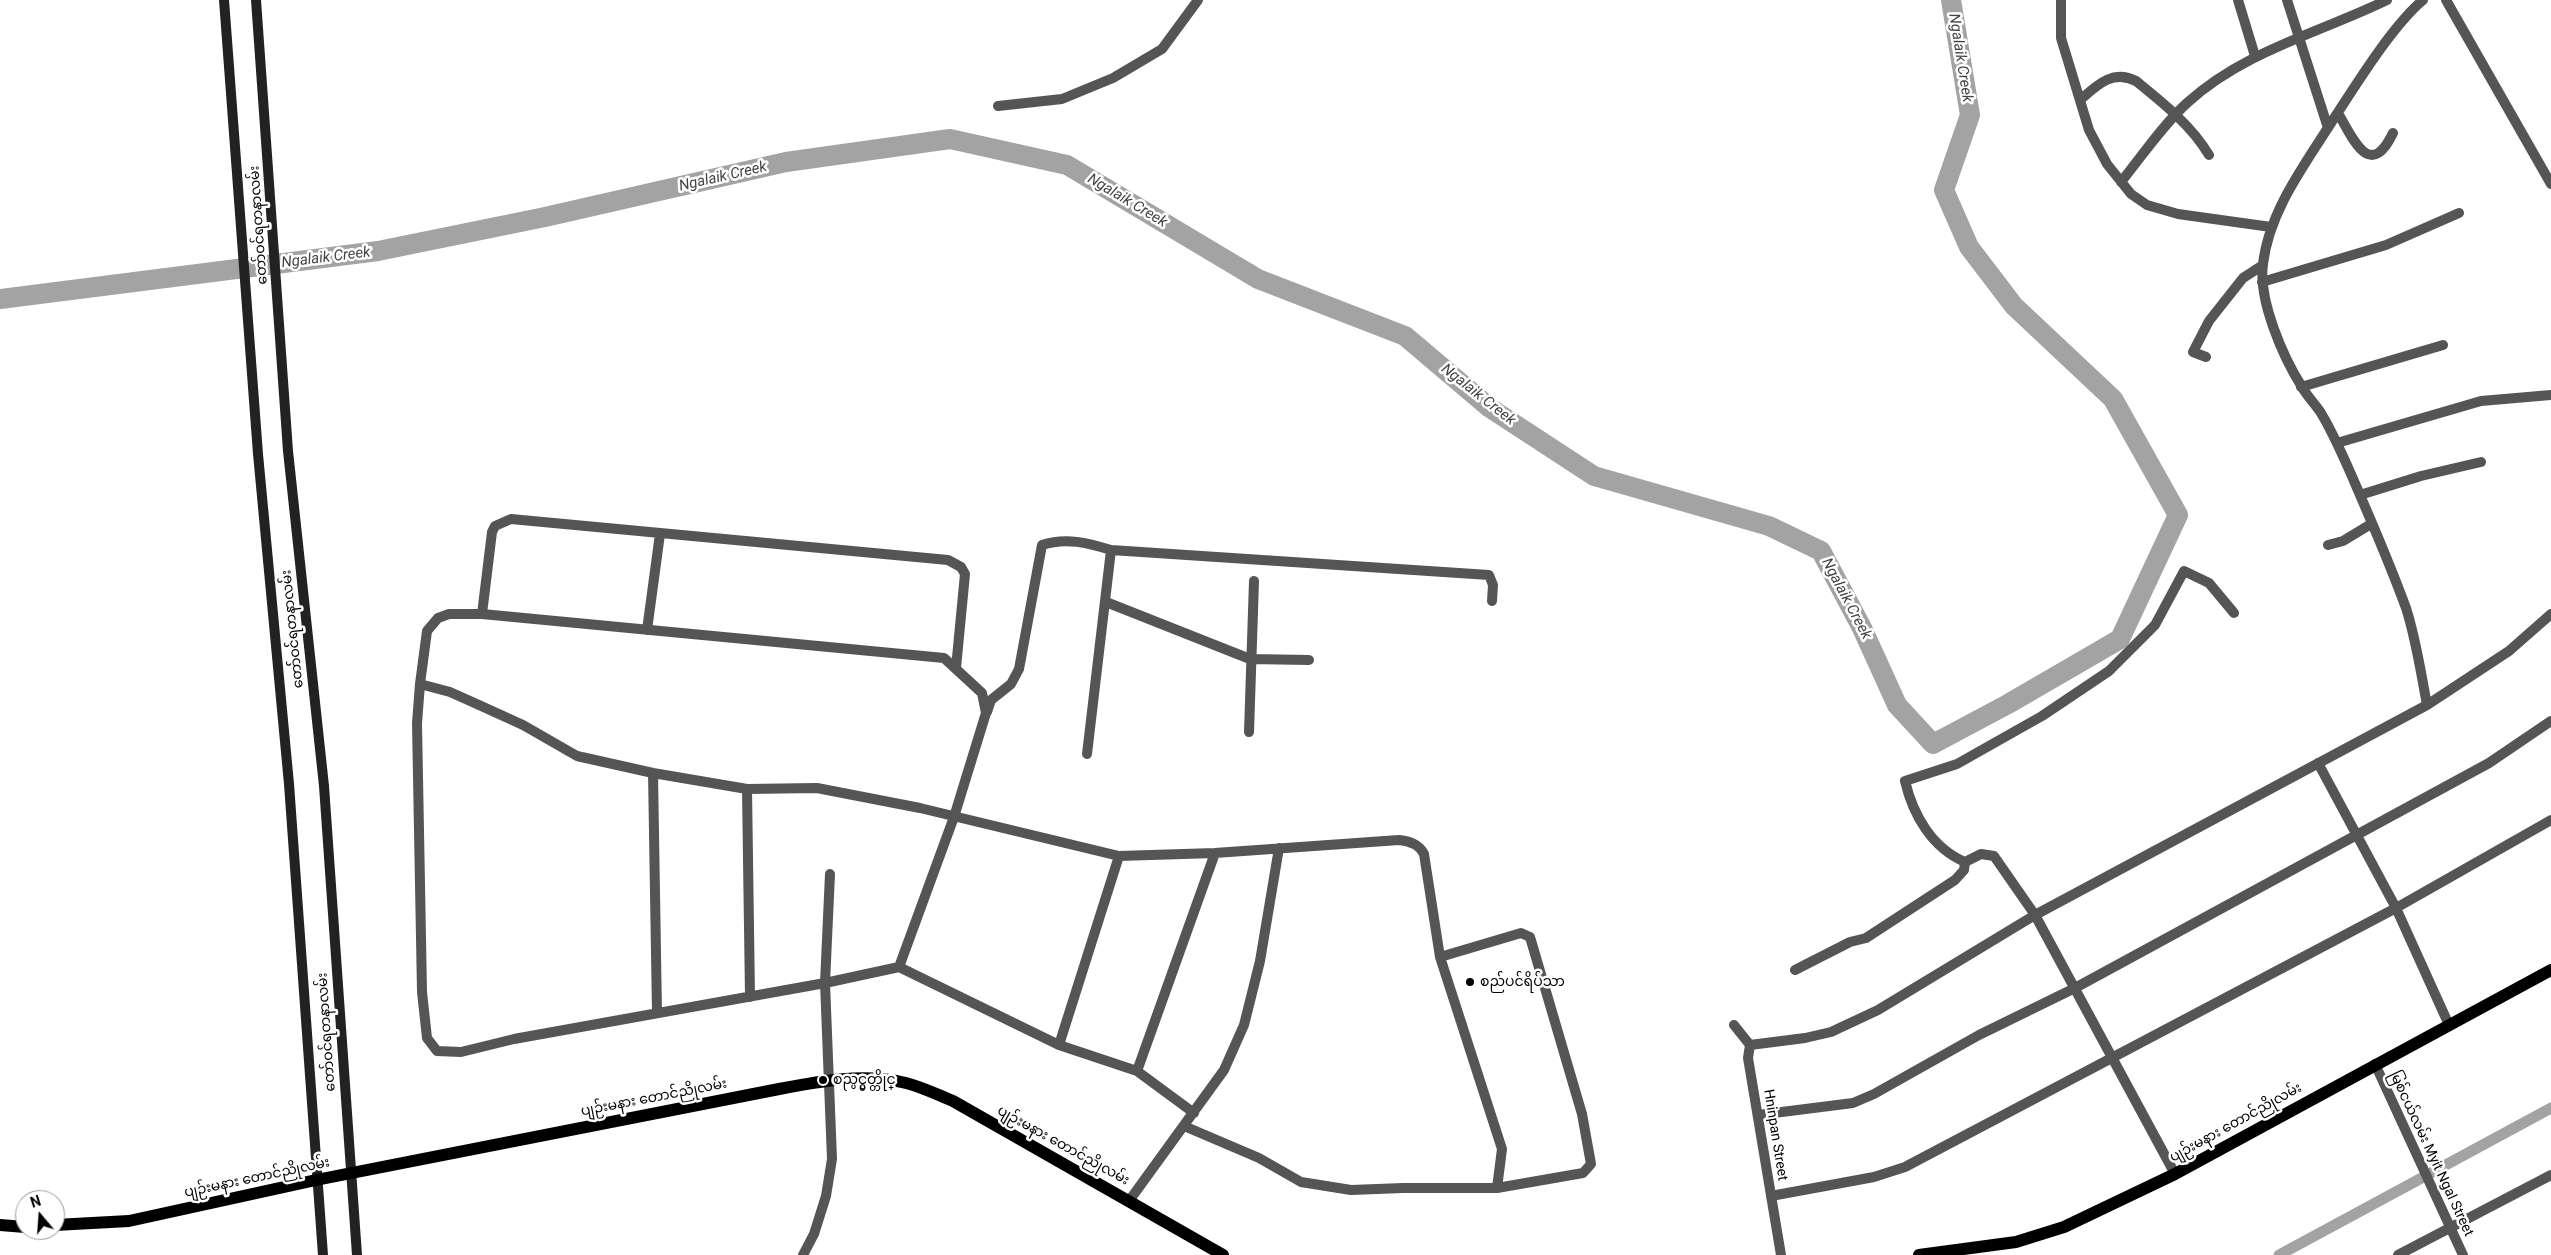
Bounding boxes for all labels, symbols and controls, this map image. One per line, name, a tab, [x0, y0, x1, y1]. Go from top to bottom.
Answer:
water label: Ngalaik Creek	[1944, 12, 1976, 104]
water label: Ngalaik Creek	[677, 158, 769, 196]
street label: တော်ဝင်ရတနာလမ်း	[246, 165, 272, 285]
water label: Ngalaik Creek	[1084, 170, 1170, 232]
water label: Ngalaik Creek	[280, 244, 372, 272]
water label: Ngalaik Creek	[1437, 360, 1519, 430]
water label: Ngalaik Creek	[1817, 555, 1875, 643]
street label: တော်ဝင်ရတနာလမ်း	[278, 569, 308, 689]
street label: တော်ဝင်ရတနာလမ်း	[314, 972, 340, 1092]
place label: စည်ပင်ရိပ်သာ	[1480, 974, 1565, 990]
marker: စည်ပင်ရိပ်သာ	[1464, 976, 1476, 988]
street label: မြစ်ငယ်လမ်း Myit Ngal Street	[2385, 1069, 2477, 1239]
place label: စည္ပင္မွတ္တိုင္	[833, 1072, 896, 1088]
marker: စည္ပင္မွတ္တိုင္	[817, 1074, 829, 1086]
street label: ပျဉ်းမနား တောင်ညိုလမ်း	[580, 1076, 728, 1120]
street label: ပျဉ်းမနား တောင်ညိုလမ်း	[2167, 1080, 2305, 1166]
street label: Hninpan Street	[1759, 1088, 1791, 1182]
street label: ပျဉ်းမနား တောင်ညိုလမ်း	[994, 1103, 1132, 1189]
street label: ပျဉ်းမနား တောင်ညိုလမ်း	[183, 1154, 331, 1202]
north arrow	[15, 1190, 65, 1240]
text: N	[28, 1193, 43, 1211]

